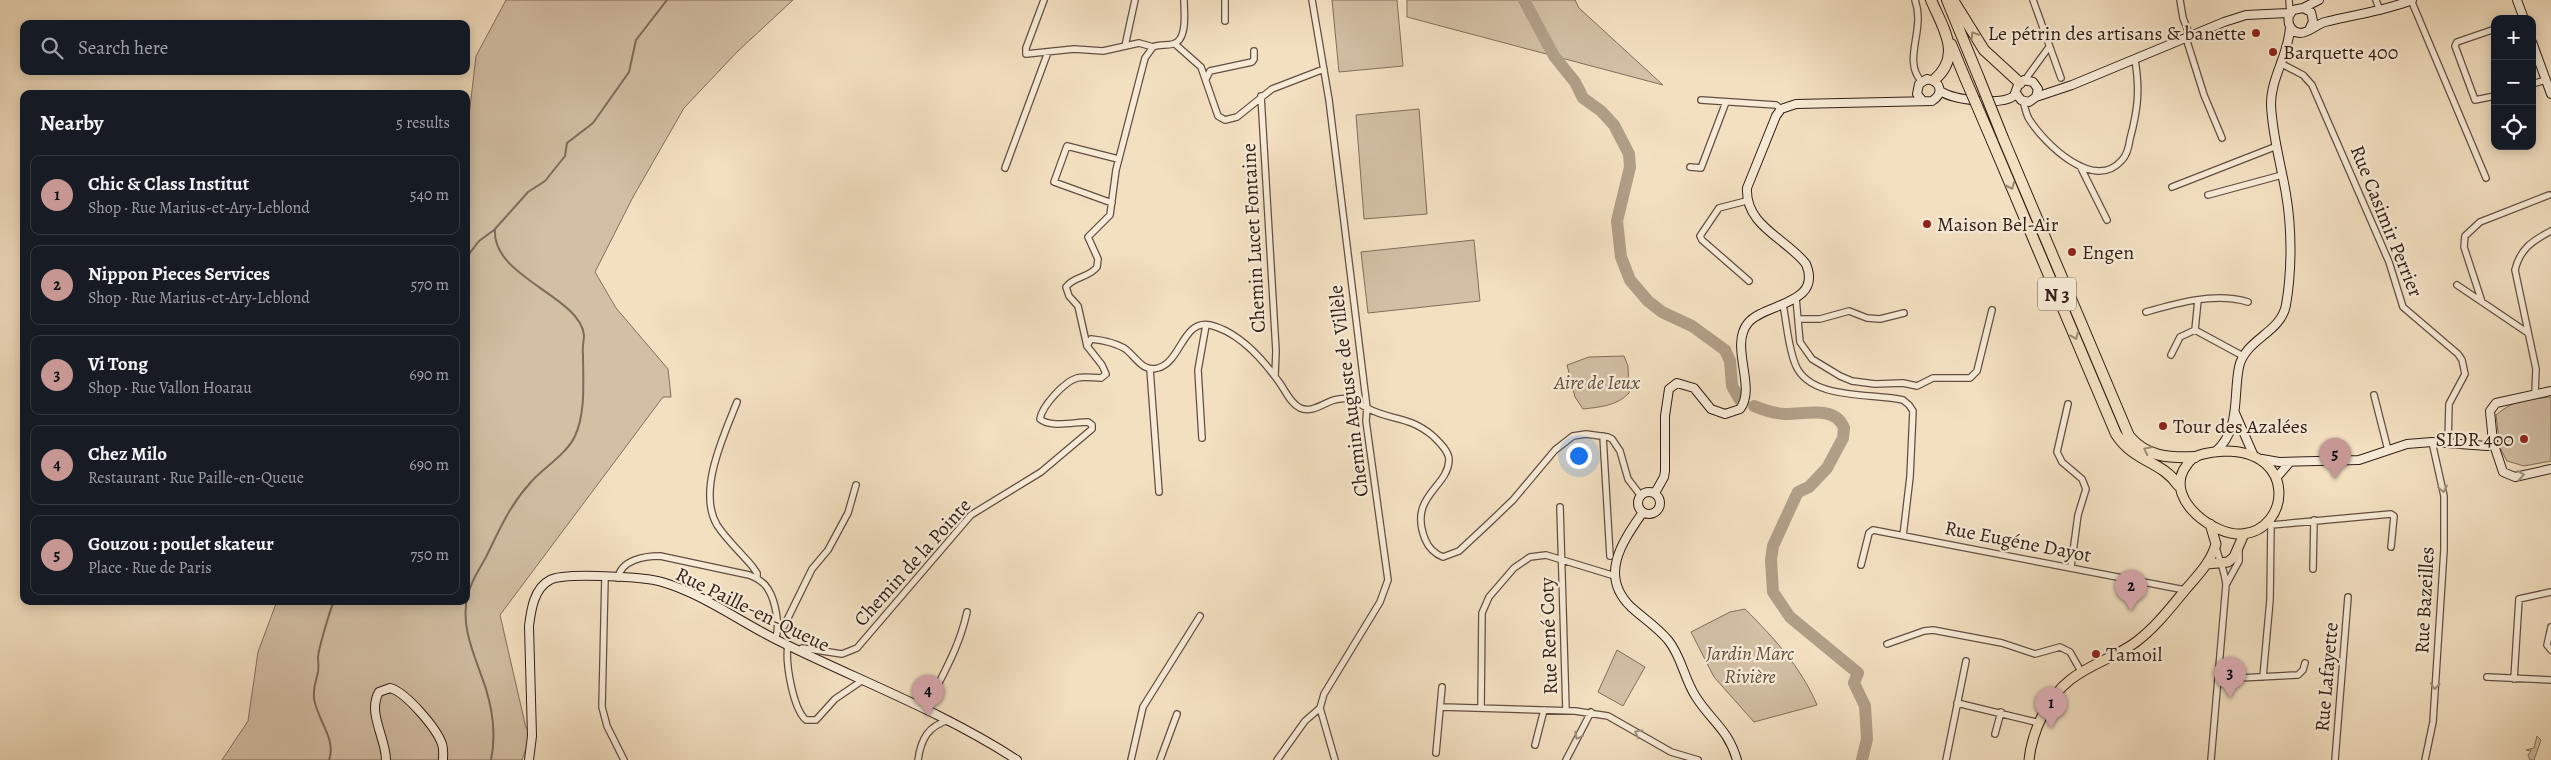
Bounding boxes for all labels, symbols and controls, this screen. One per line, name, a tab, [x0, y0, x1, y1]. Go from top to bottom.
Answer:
map controls	[2491, 15, 2536, 150]
button: +	[2491, 15, 2536, 60]
search box	[20, 20, 470, 75]
place label: Le pétrin des artisans & banette	[1988, 20, 2246, 47]
marker: Le pétrin des artisans & banette	[2250, 27, 2262, 39]
one-way arrow	[1971, 32, 1981, 41]
icon: search	[38, 34, 66, 62]
text: Search here	[78, 35, 168, 61]
place label: Barquette 400	[2283, 39, 2398, 66]
marker: Barquette 400	[2267, 46, 2279, 58]
button: −	[2491, 60, 2536, 105]
button: locate	[2491, 105, 2536, 150]
text: Nearby	[40, 109, 103, 137]
text: 5 results	[396, 112, 450, 134]
street label: Rue Casimir Perrier	[2344, 141, 2429, 301]
street label: Chemin Lucet Fontaine	[1235, 142, 1272, 333]
text: Chic & Class Institut	[88, 171, 249, 197]
one-way arrow	[2005, 181, 2016, 190]
text: 1	[54, 184, 60, 206]
text: 540 m	[410, 184, 449, 206]
text: Shop · Rue Marius-et-Ary-Leblond	[88, 197, 310, 219]
place label: Maison Bel-Air	[1937, 211, 2059, 238]
marker: Maison Bel-Air	[1921, 218, 1933, 230]
place label: Engen	[2082, 239, 2134, 266]
marker: Engen	[2066, 246, 2078, 258]
text: Nippon Pieces Services	[88, 261, 270, 287]
text: 2	[53, 274, 61, 296]
text: 570 m	[410, 274, 449, 296]
road number: N 3	[2038, 278, 2076, 310]
street label: Chemin Auguste de Villèle	[1322, 283, 1375, 498]
text: Shop · Rue Marius-et-Ary-Leblond	[88, 287, 310, 309]
one-way arrow	[2068, 331, 2079, 340]
text: Vi Tong	[88, 351, 148, 377]
text: 3	[54, 364, 60, 386]
text: 690 m	[409, 364, 449, 386]
park label: Aire de Ieux	[1553, 369, 1641, 396]
text: Shop · Rue Vallon Hoarau	[88, 377, 252, 399]
place label: Tour des Azalées	[2173, 413, 2308, 440]
marker: Tour des Azalées	[2157, 420, 2169, 432]
place label: SIDR 400	[2436, 426, 2514, 453]
marker: SIDR 400	[2518, 433, 2530, 445]
pin: 5	[2319, 438, 2351, 479]
text: Chez Milo	[88, 441, 167, 467]
your location	[1566, 443, 1592, 469]
one-way arrow	[2144, 447, 2153, 457]
text: 4	[53, 454, 61, 476]
text: 690 m	[409, 454, 449, 476]
text: Restaurant · Rue Paille-en-Queue	[88, 467, 304, 489]
one-way arrow	[2517, 470, 2525, 481]
one-way arrow	[2437, 485, 2447, 493]
street label: Chemin de la Pointe	[848, 493, 977, 632]
street label: Rue Eugéne Dayot	[1942, 514, 2094, 569]
text: Gouzou : poulet skateur	[88, 531, 274, 557]
text: 5	[54, 544, 60, 566]
text: 750 m	[410, 544, 449, 566]
street label: Rue Bazeilles	[2408, 546, 2441, 654]
text: Place · Rue de Paris	[88, 557, 212, 579]
street label: Rue Paille-en-Queue	[671, 560, 834, 658]
pin: 2	[2115, 570, 2147, 611]
street label: Rue René Coty	[1533, 576, 1564, 695]
street label: Rue Lafayette	[2308, 621, 2345, 733]
park label: Jardin Marc Rivière	[1705, 640, 1794, 690]
place label: Tamoil	[2106, 641, 2162, 668]
marker: Tamoil	[2090, 648, 2102, 660]
pin: 3	[2214, 657, 2246, 698]
pin: 4	[912, 675, 944, 716]
one-way arrow	[2430, 682, 2441, 690]
pin: 1	[2035, 687, 2067, 728]
one-way arrow	[1635, 729, 1644, 739]
one-way arrow	[1574, 731, 1584, 740]

